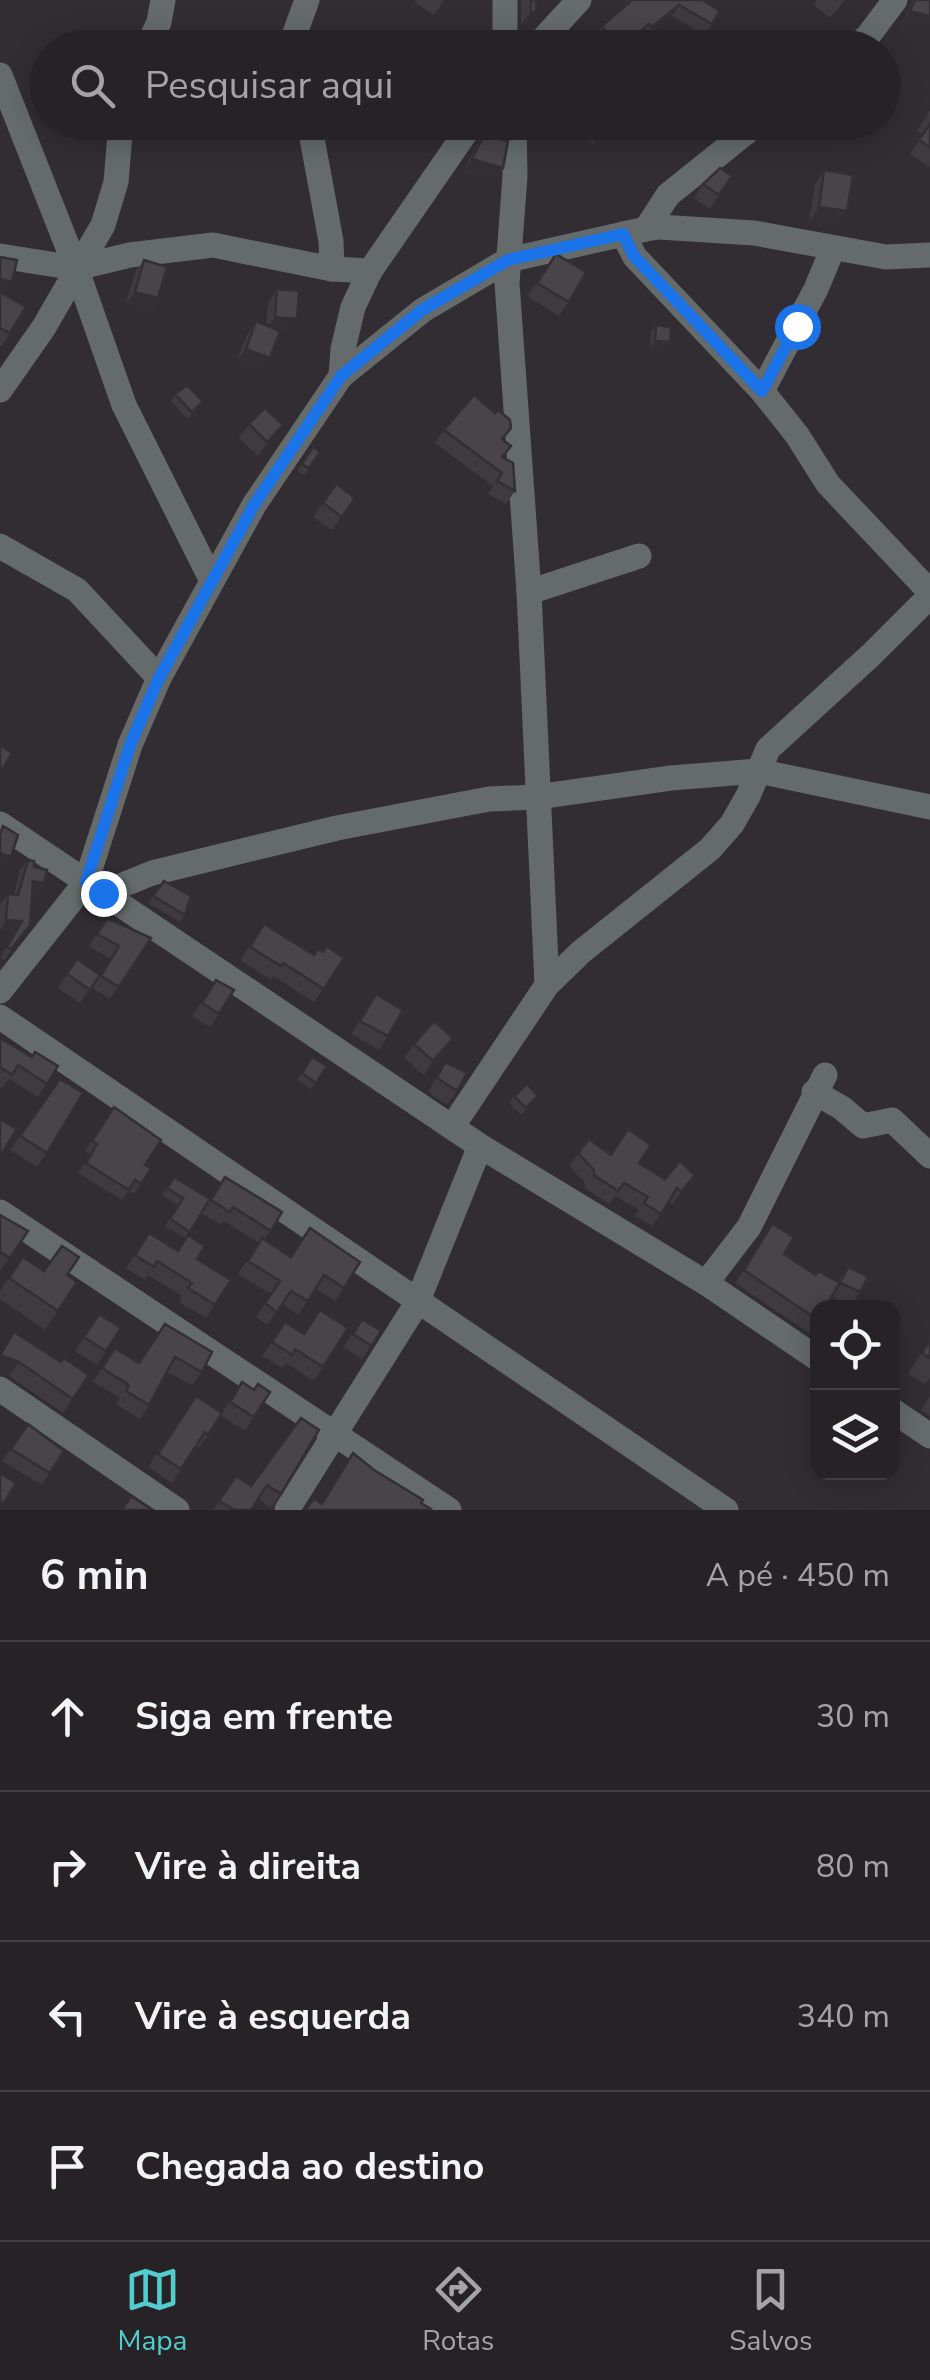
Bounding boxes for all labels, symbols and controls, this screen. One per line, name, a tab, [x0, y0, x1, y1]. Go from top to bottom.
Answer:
search box	[30, 30, 900, 140]
icon: search	[65, 58, 120, 113]
text: Pesquisar aqui	[145, 60, 393, 111]
route start	[775, 304, 821, 350]
route end	[81, 871, 127, 917]
map controls	[810, 1300, 900, 1480]
button: locate	[810, 1300, 900, 1390]
button: layers	[810, 1390, 900, 1480]
text: 6 min	[40, 1547, 149, 1604]
text: A pé · 450 m	[706, 1554, 890, 1597]
icon: ahead	[40, 1689, 95, 1744]
text: Siga em frente	[135, 1691, 393, 1742]
text: 30 m	[816, 1695, 890, 1738]
icon: right	[40, 1839, 95, 1894]
text: Vire à direita	[135, 1841, 361, 1892]
text: 80 m	[816, 1845, 890, 1888]
icon: left	[40, 1989, 95, 2044]
text: Vire à esquerda	[135, 1991, 411, 2042]
text: 340 m	[797, 1995, 890, 2038]
icon: arrive	[40, 2139, 95, 2194]
text: Chegada ao destino	[135, 2141, 484, 2192]
tab: Mapa	[117, 2262, 187, 2360]
tab: Rotas	[422, 2262, 494, 2360]
tab: Salvos	[729, 2262, 813, 2360]

